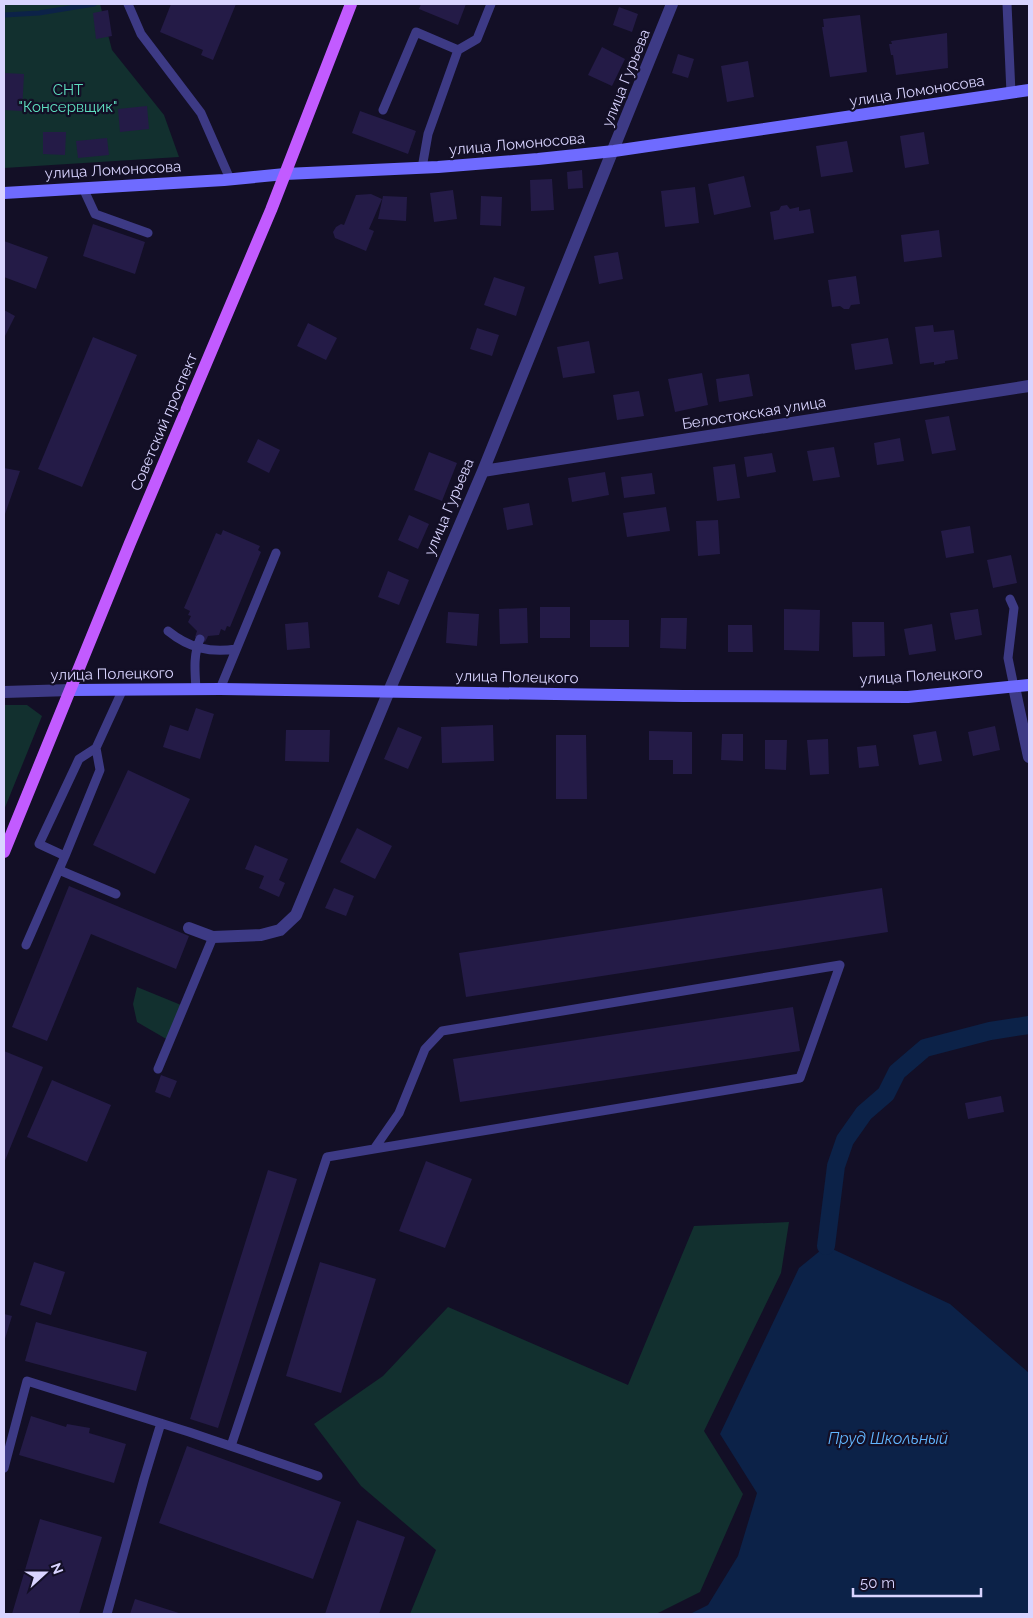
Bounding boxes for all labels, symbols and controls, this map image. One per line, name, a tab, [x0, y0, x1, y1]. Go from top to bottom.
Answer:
street label: улица Гурьева	[598, 27, 654, 129]
street label: улица Ломоносова	[848, 71, 986, 111]
park label: СНТ "Консервщик"	[19, 81, 117, 116]
street label: улица Ломоносова	[448, 129, 586, 159]
street label: улица Ломоносова	[44, 157, 182, 183]
street label: Советский проспект	[127, 350, 201, 494]
street label: Белостокская улица	[681, 393, 827, 433]
street label: улица Гурьева	[420, 456, 478, 558]
street label: улица Полецкого	[50, 664, 174, 684]
street label: улица Полецкого	[859, 664, 983, 688]
street label: улица Полецкого	[455, 667, 579, 687]
water label: Пруд Школьный	[828, 1429, 948, 1448]
north arrow	[20, 1548, 70, 1598]
text: N	[48, 1560, 67, 1576]
scale bar	[853, 1566, 980, 1598]
text: 50 m	[860, 1574, 895, 1592]

